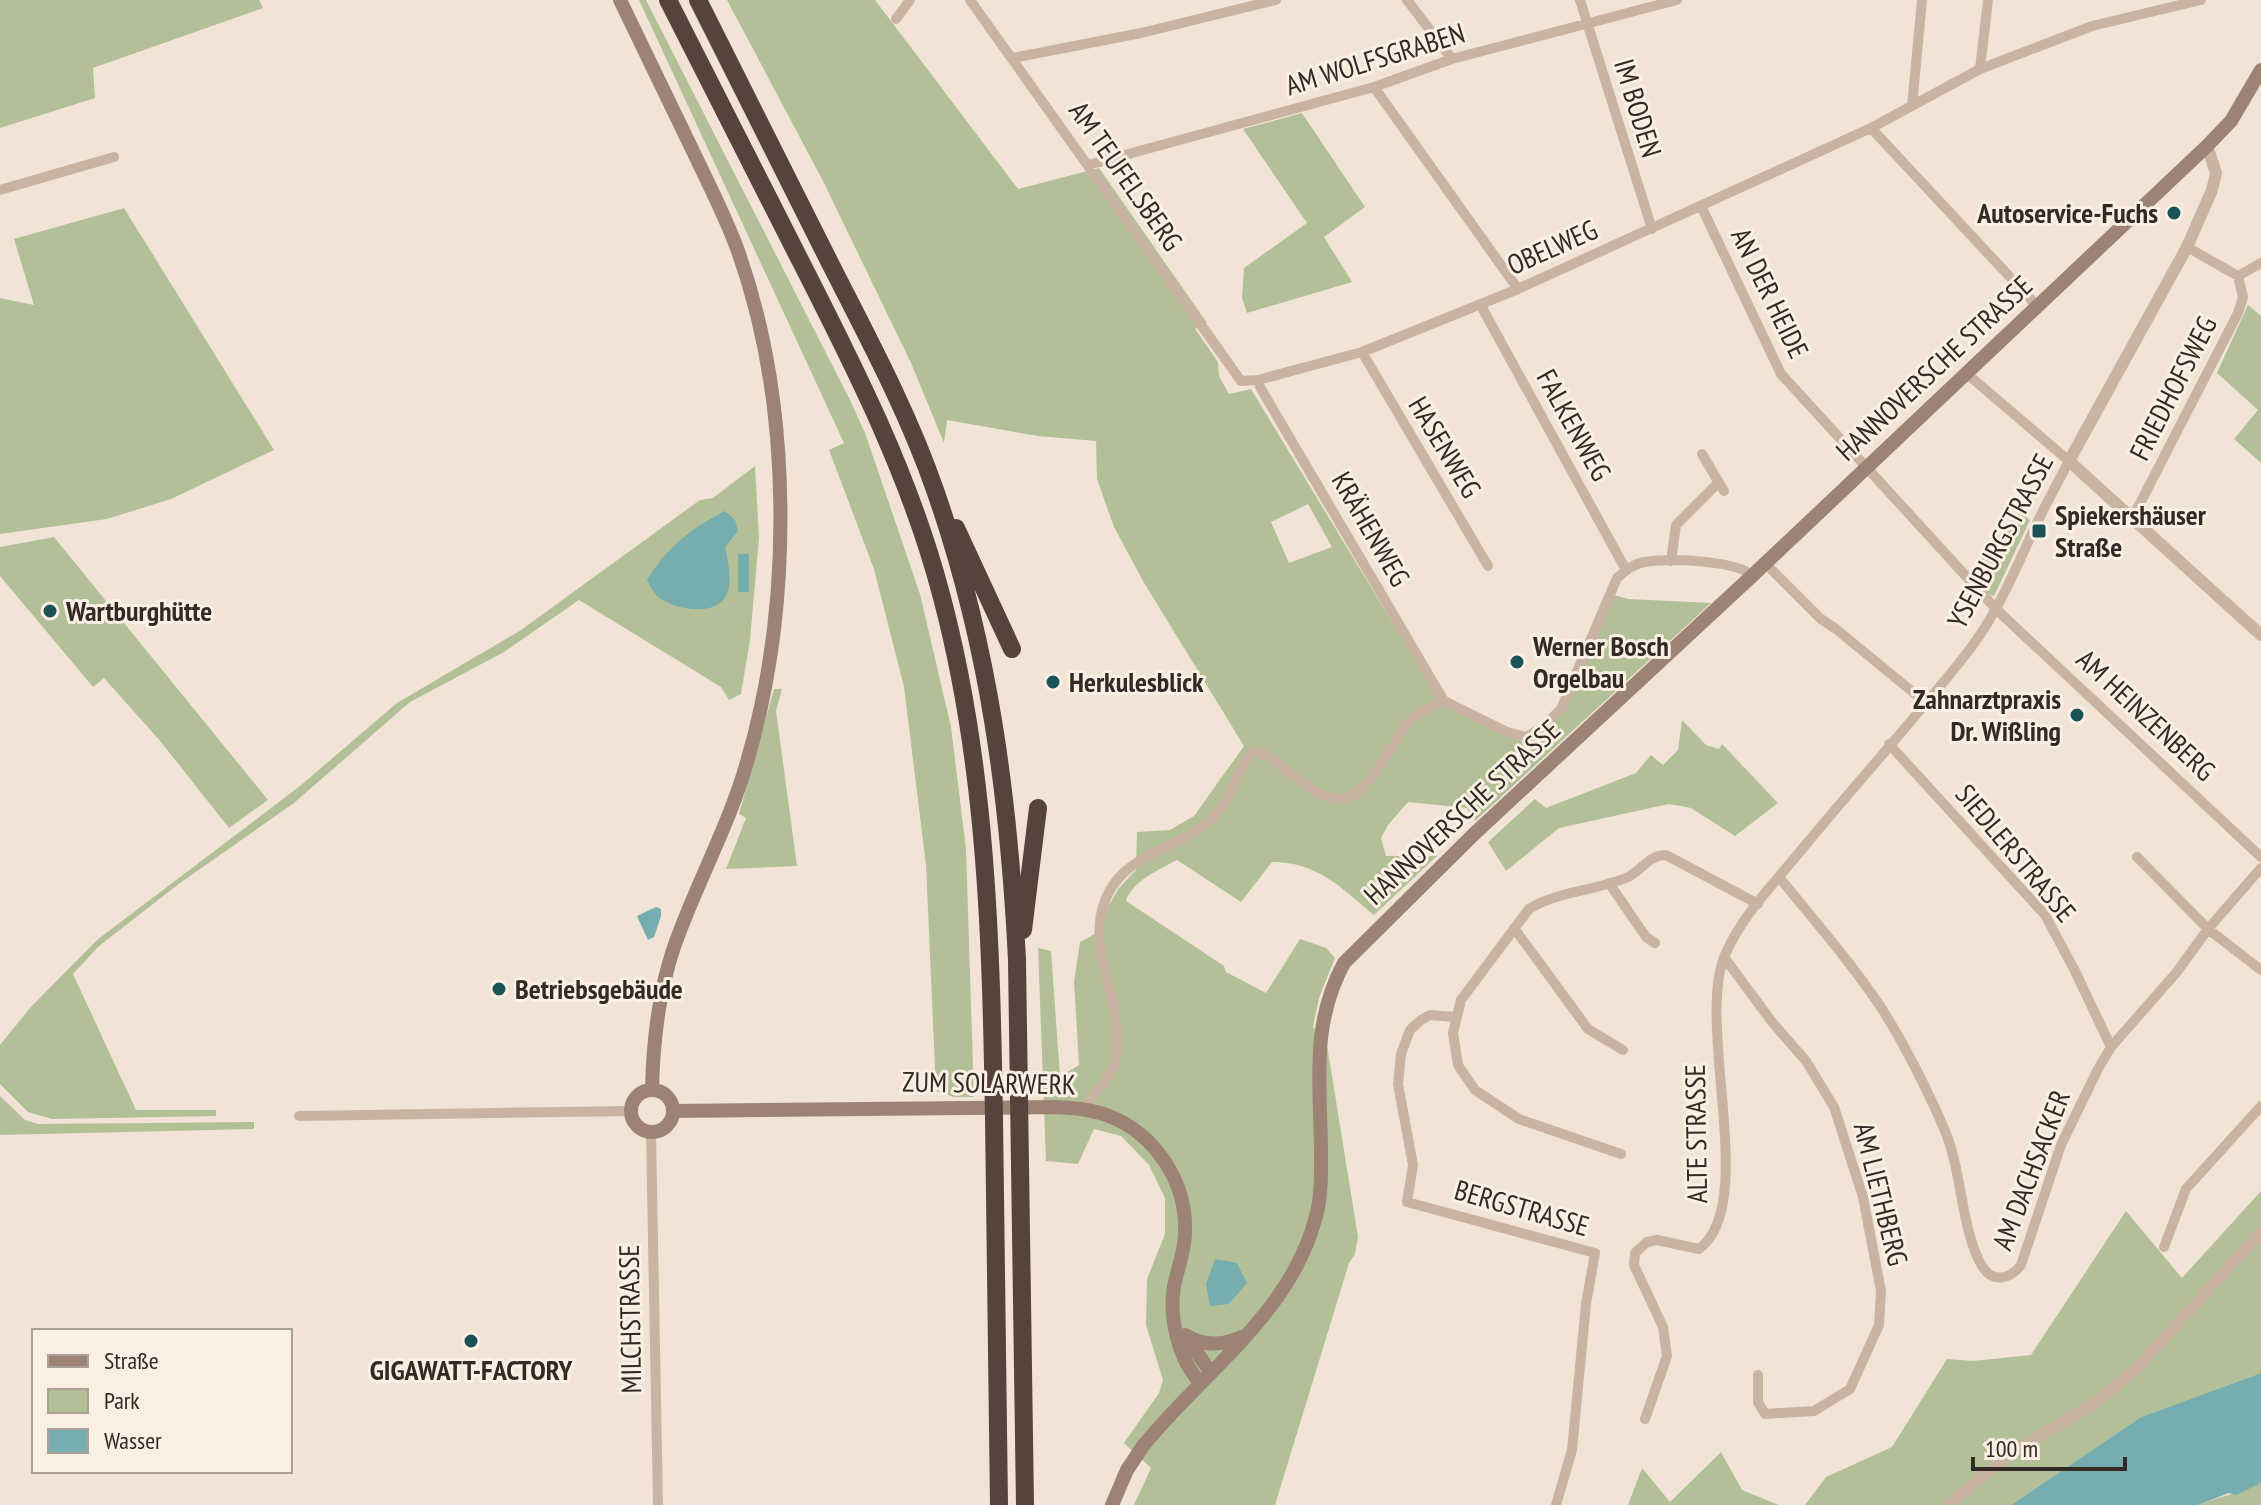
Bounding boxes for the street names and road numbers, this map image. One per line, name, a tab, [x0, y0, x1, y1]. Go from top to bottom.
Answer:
street label: AM WOLFSGRABEN	[1281, 14, 1469, 103]
street label: IM BODEN	[1606, 54, 1671, 161]
street label: AM TEUFELSBERG	[1061, 94, 1192, 258]
street label: OBELWEG	[1501, 210, 1603, 283]
street label: AN DER HEIDE	[1723, 221, 1818, 364]
street label: HANNOVERSCHE STRASSE	[1827, 267, 2040, 468]
street label: FRIEDHOFSWEG	[2120, 310, 2225, 466]
street label: FALKENWEG	[1529, 362, 1620, 487]
street label: HASENWEG	[1401, 389, 1490, 504]
street label: YSENBURGSTRASSE	[1938, 447, 2061, 634]
street label: KRÄHENWEG	[1324, 465, 1419, 593]
street label: AM HEINZENBERG	[2069, 641, 2224, 788]
street label: HANNOVERSCHE STRASSE	[1355, 711, 1568, 912]
street label: SIEDLERSTRASSE	[1948, 776, 2085, 929]
street label: ZUM SOLARWERK	[902, 1062, 1076, 1103]
street label: ALTE STRASSE	[1676, 1064, 1715, 1204]
street label: AM DACHSACKER	[1983, 1085, 2078, 1255]
street label: AM LIETHBERG	[1846, 1118, 1917, 1269]
street label: BERGSTRASSE	[1451, 1171, 1594, 1244]
street label: MILCHSTRASSE	[610, 1244, 649, 1394]

